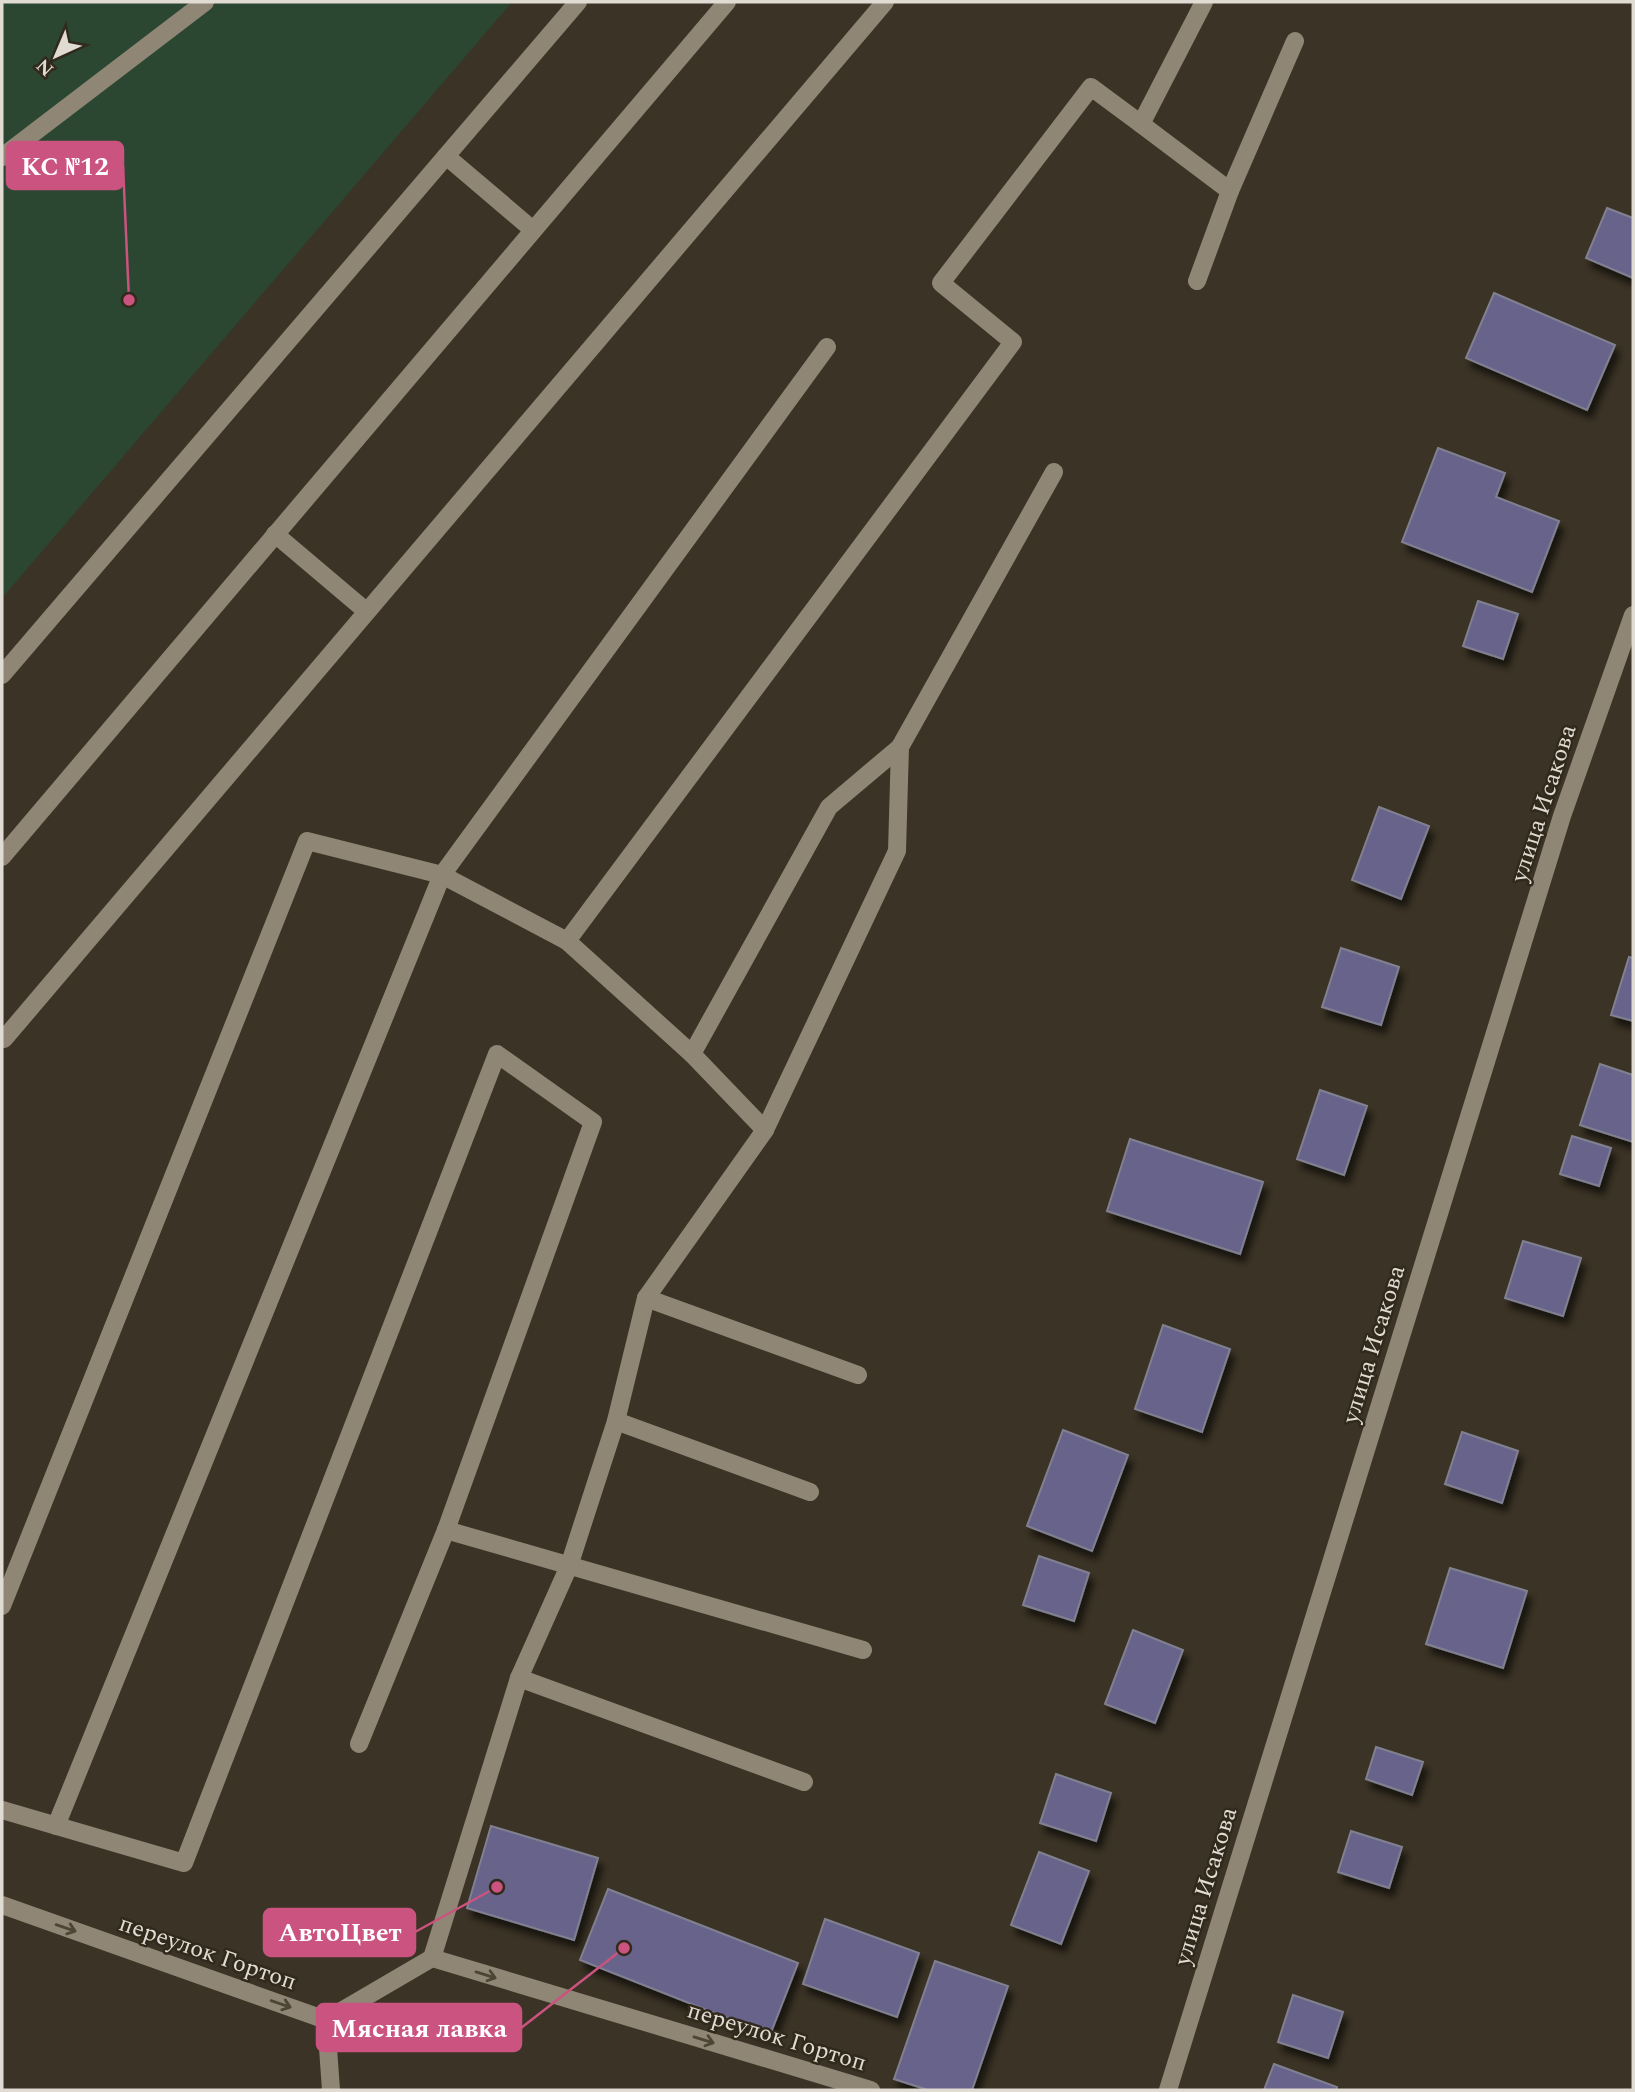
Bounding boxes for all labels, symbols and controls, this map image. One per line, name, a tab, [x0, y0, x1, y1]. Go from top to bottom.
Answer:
north arrow	[21, 21, 91, 91]
text: N	[30, 51, 61, 83]
callout: КС №12	[7, 142, 123, 189]
text: КС №12	[21, 147, 109, 187]
street label: улица Исакова	[1501, 720, 1586, 888]
street label: улица Исакова	[1332, 1260, 1415, 1429]
street label: улица Исакова	[1164, 1802, 1247, 1971]
street label: переулок Гортоп	[114, 1906, 301, 2000]
callout: АвтоЦвет	[264, 1909, 415, 1956]
text: АвтоЦвет	[278, 1913, 402, 1953]
one-way arrow	[55, 1923, 77, 1935]
one-way arrow	[475, 1969, 497, 1982]
street label: переулок Гортоп	[683, 1993, 871, 2081]
one-way arrow	[269, 1999, 291, 2011]
callout: Мясная лавка	[317, 2004, 521, 2051]
text: Мясная лавка	[331, 2009, 508, 2049]
one-way arrow	[693, 2035, 715, 2048]

